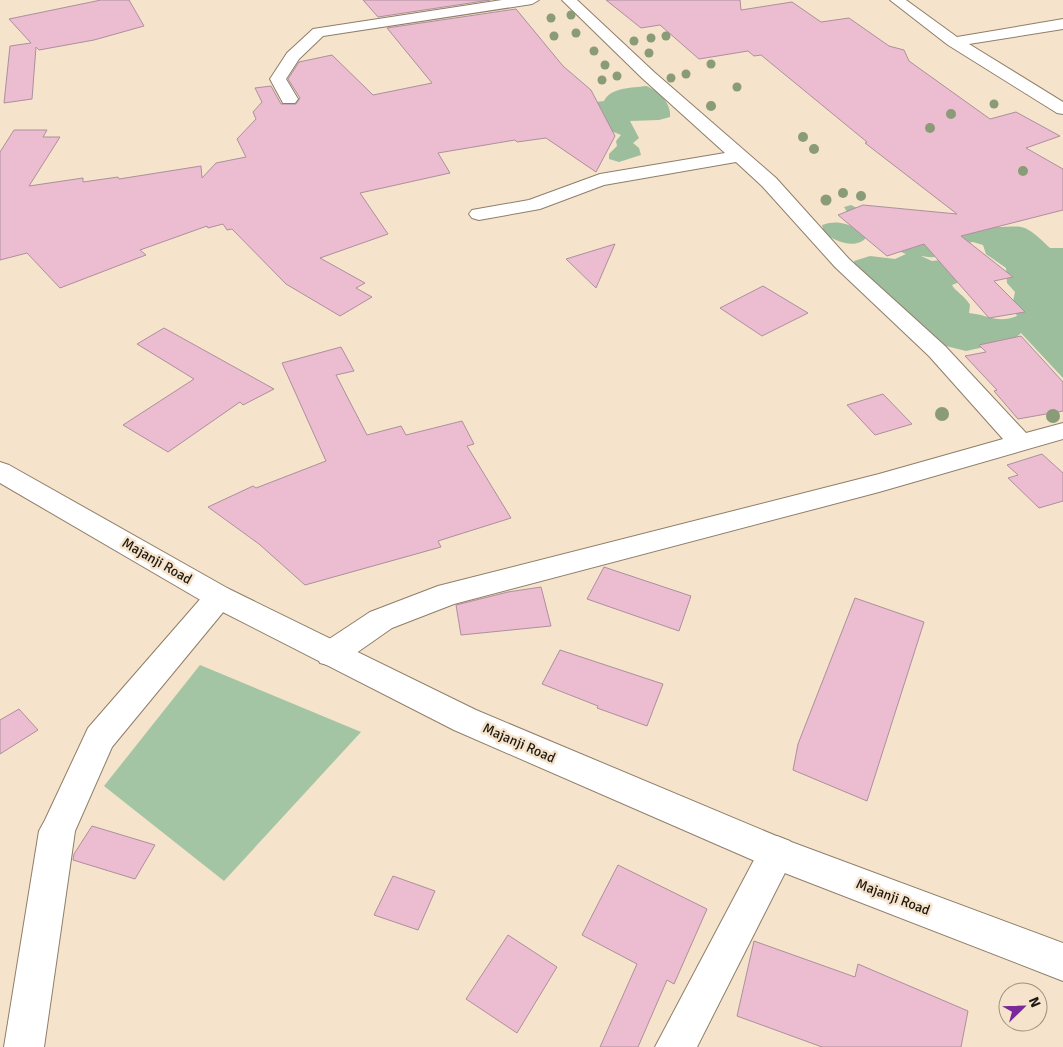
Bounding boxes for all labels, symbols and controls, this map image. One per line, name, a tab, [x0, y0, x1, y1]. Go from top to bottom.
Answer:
street label: Majanji Road	[119, 534, 195, 588]
street label: Majanji Road	[480, 719, 558, 767]
street label: Majanji Road	[854, 875, 932, 919]
north arrow	[998, 982, 1048, 1032]
text: N	[1025, 994, 1044, 1010]

